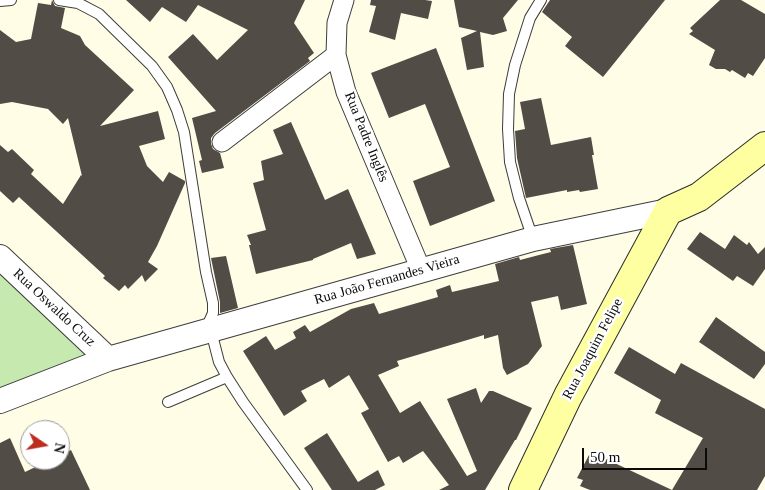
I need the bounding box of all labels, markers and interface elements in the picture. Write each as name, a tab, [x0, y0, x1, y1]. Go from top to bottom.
street label: Rua Padre Inglês	[340, 90, 392, 184]
street label: Rua João Fernandes Vieira	[312, 251, 462, 309]
street label: Rua Oswaldo Cruz	[9, 266, 99, 350]
street label: Rua Joaquim Felipe	[559, 296, 627, 402]
north arrow	[20, 420, 70, 470]
scale bar	[585, 438, 710, 470]
text: N	[51, 442, 68, 455]
text: 50 m	[590, 449, 620, 465]

